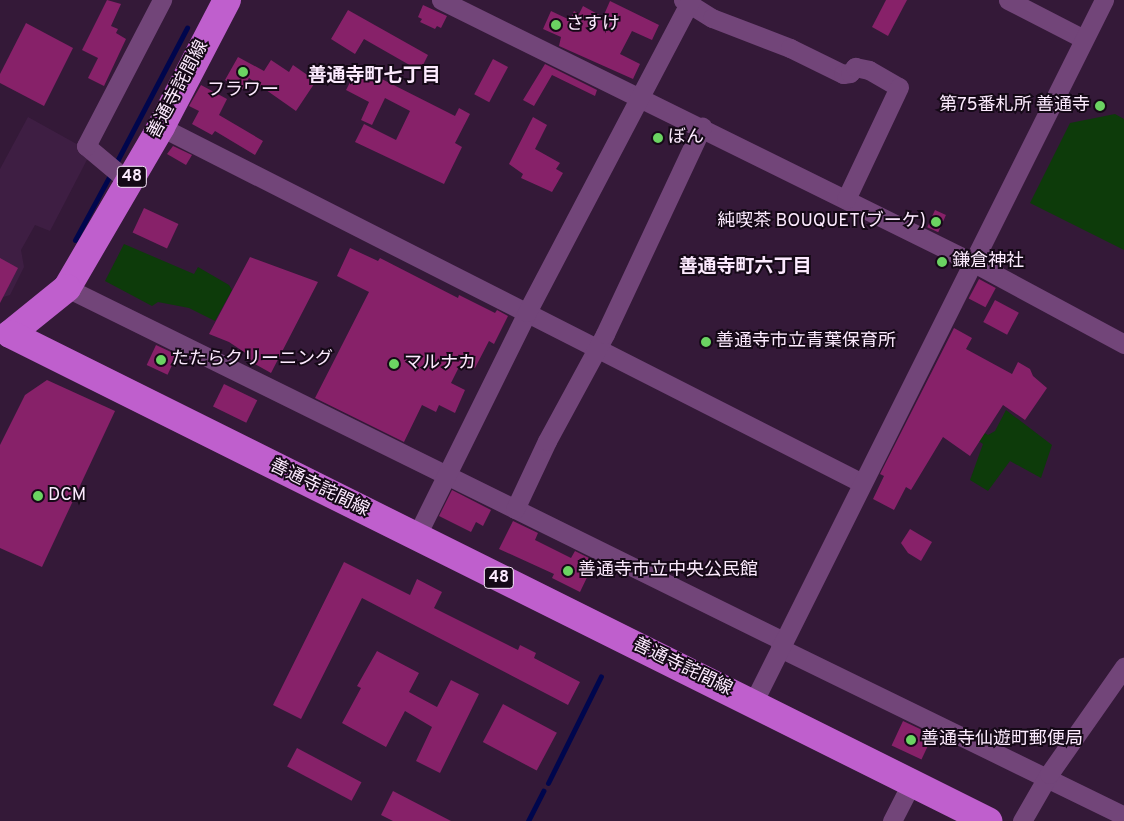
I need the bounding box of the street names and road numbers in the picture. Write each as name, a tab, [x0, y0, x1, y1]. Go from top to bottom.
street label: 善通寺詫間線	[144, 37, 214, 143]
road number: 48	[116, 163, 148, 190]
street label: 善通寺詫間線	[266, 456, 372, 522]
road number: 48	[483, 564, 515, 592]
street label: 善通寺詫間線	[629, 635, 735, 701]

